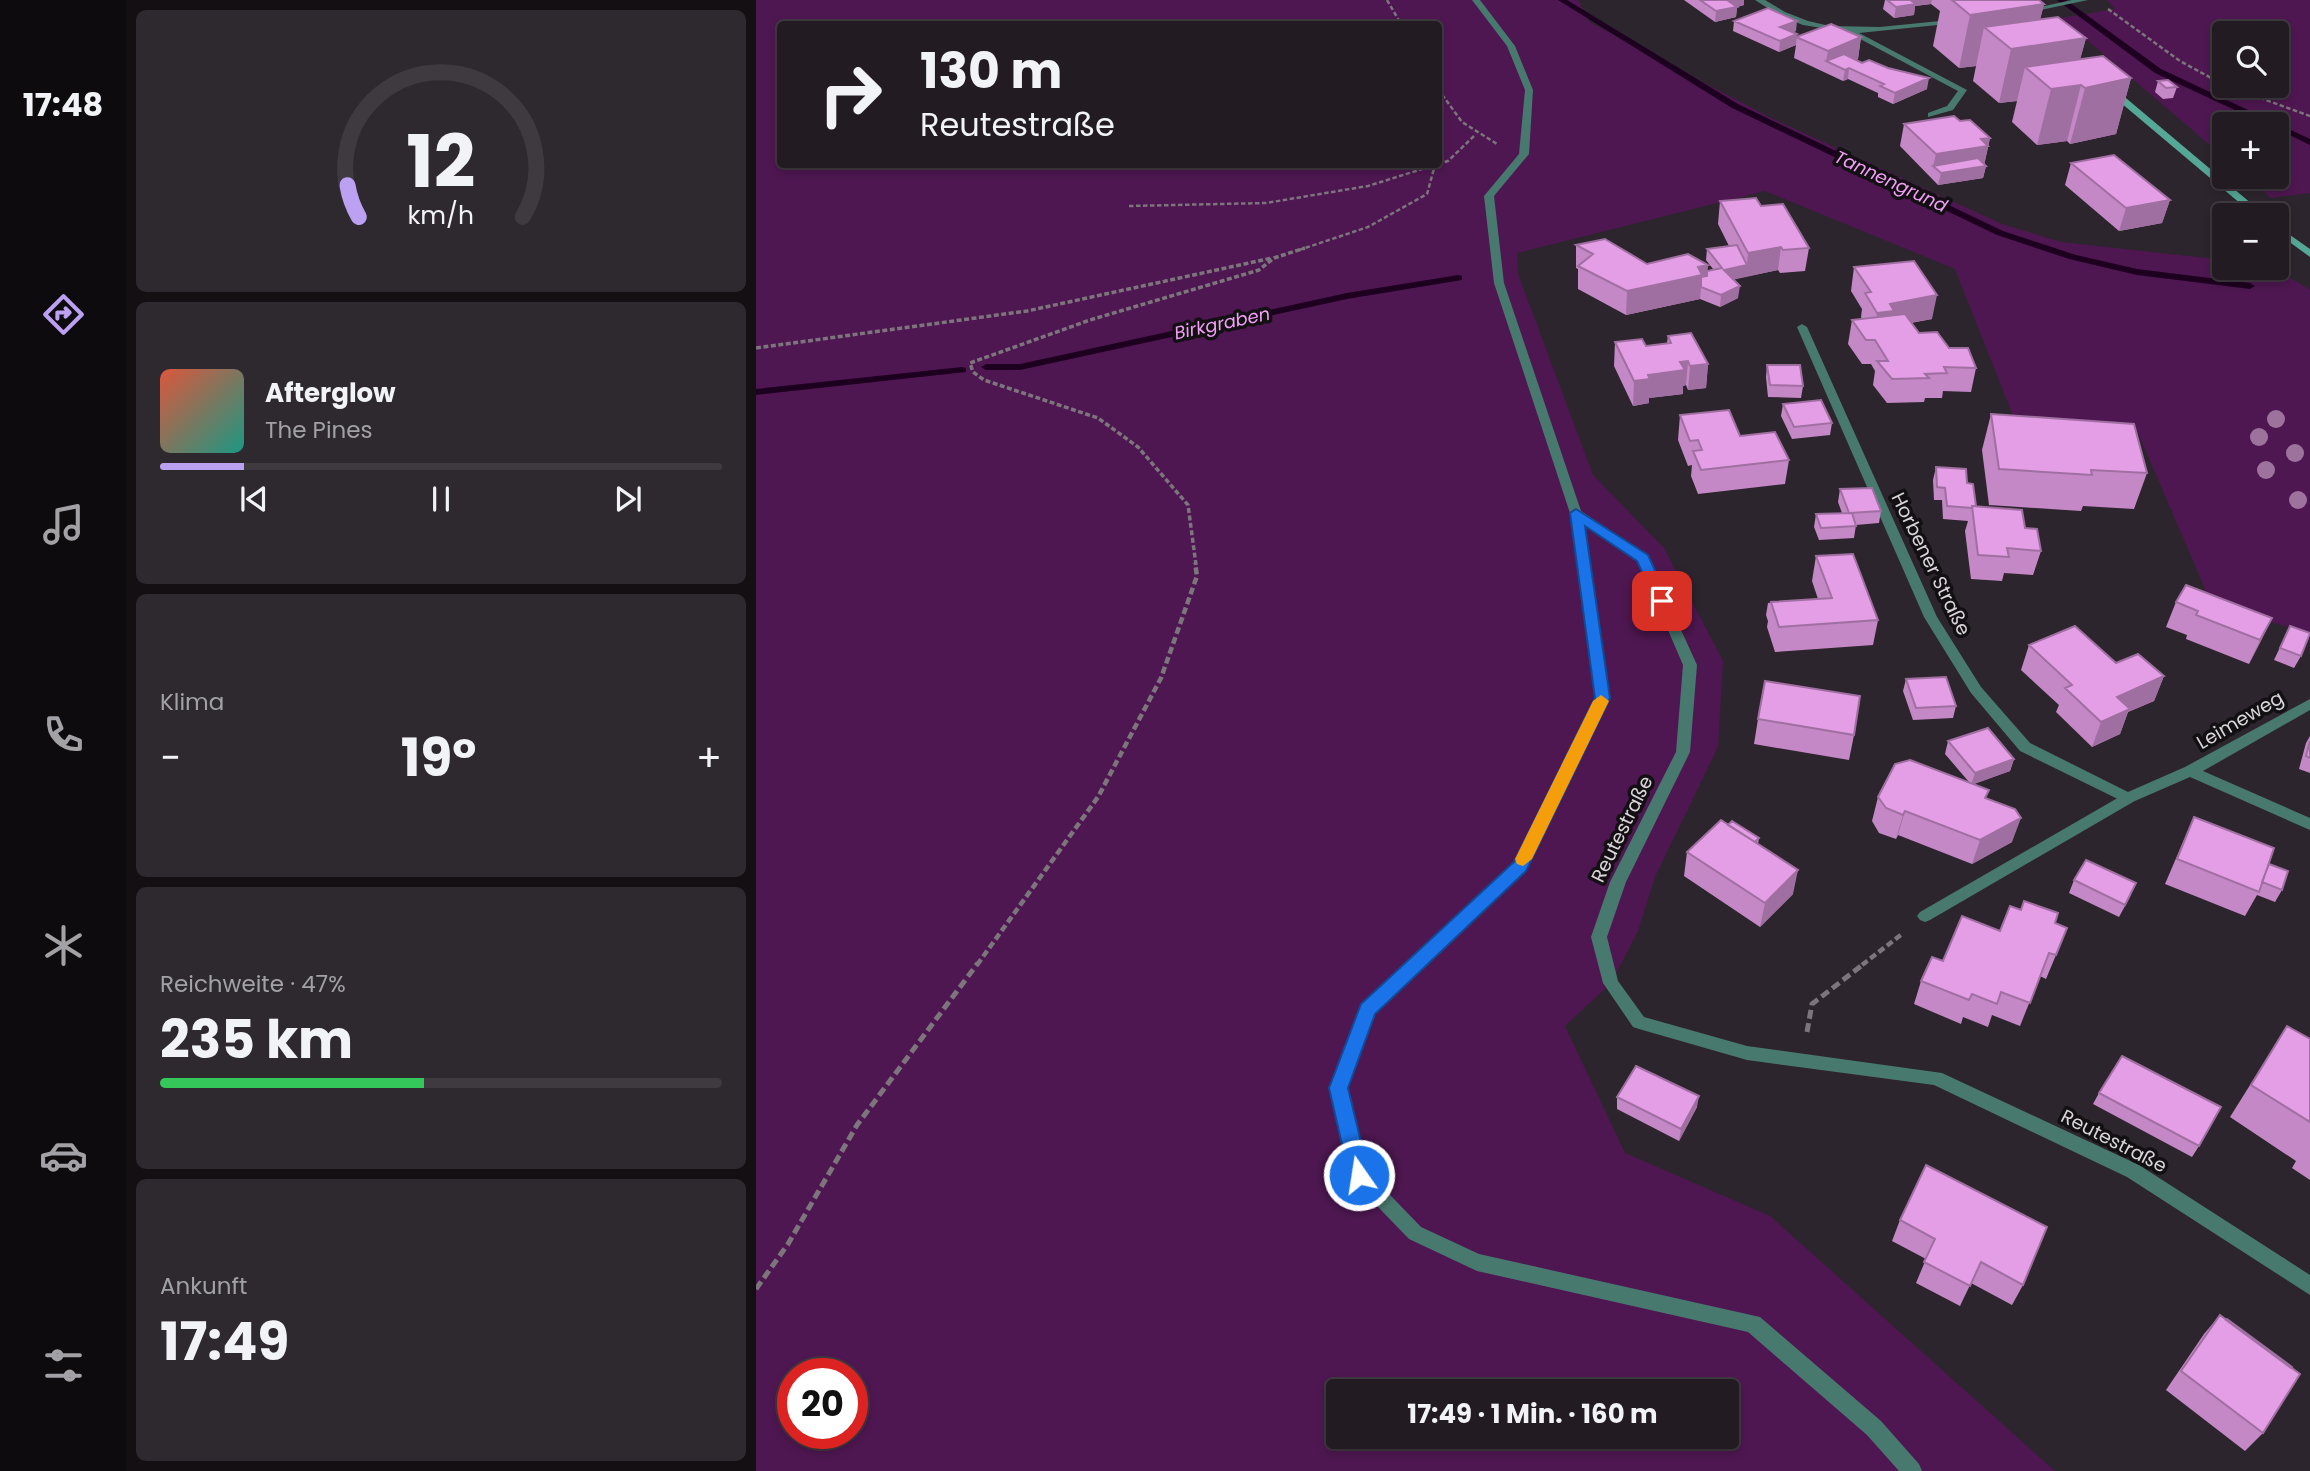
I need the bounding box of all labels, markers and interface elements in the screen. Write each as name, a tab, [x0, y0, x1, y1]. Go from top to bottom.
map controls	[2212, 21, 2289, 280]
button: search	[2212, 21, 2289, 98]
text: 130 m	[920, 37, 1062, 105]
icon: right	[805, 49, 896, 140]
text: 17:48	[23, 82, 103, 127]
text: Reutestraße	[920, 102, 1115, 147]
text: 12	[407, 111, 475, 212]
button: +	[2212, 112, 2289, 189]
water label: Tannengrund	[1831, 144, 1952, 218]
text: km/h	[408, 198, 474, 233]
button: −	[2212, 203, 2289, 280]
icon: directions	[39, 290, 88, 339]
water label: Birkgraben	[1172, 301, 1272, 345]
text: Afterglow	[265, 375, 396, 411]
text: The Pines	[265, 414, 373, 446]
icon: previous	[235, 480, 273, 518]
icon: pause	[422, 480, 460, 518]
icon: next	[609, 480, 647, 518]
street label: Horbener Straße	[1885, 488, 1977, 640]
icon: music	[39, 500, 88, 549]
pin	[1632, 571, 1692, 631]
icon: arrive	[1643, 582, 1681, 620]
street label: Leimeweg	[2192, 684, 2288, 756]
text: Klima	[160, 686, 224, 718]
icon: phone	[39, 710, 88, 759]
text: 19°	[401, 721, 476, 794]
text: −	[160, 731, 181, 784]
text: +	[696, 731, 722, 784]
street label: Reutestraße	[1585, 771, 1659, 887]
icon: climate	[39, 921, 88, 970]
text: Reichweite · 47%	[160, 968, 346, 1000]
text: 235 km	[160, 1003, 353, 1076]
street label: Reutestraße	[2056, 1103, 2172, 1179]
icon: car	[39, 1131, 88, 1180]
position arrow	[1322, 1138, 1396, 1212]
text: Ankunft	[160, 1270, 247, 1302]
text: 17:49	[160, 1305, 289, 1378]
icon: filters	[39, 1341, 88, 1390]
speed limit sign: 20	[777, 1358, 868, 1449]
text: 17:49 · 1 Min. · 160 m	[1407, 1396, 1658, 1432]

